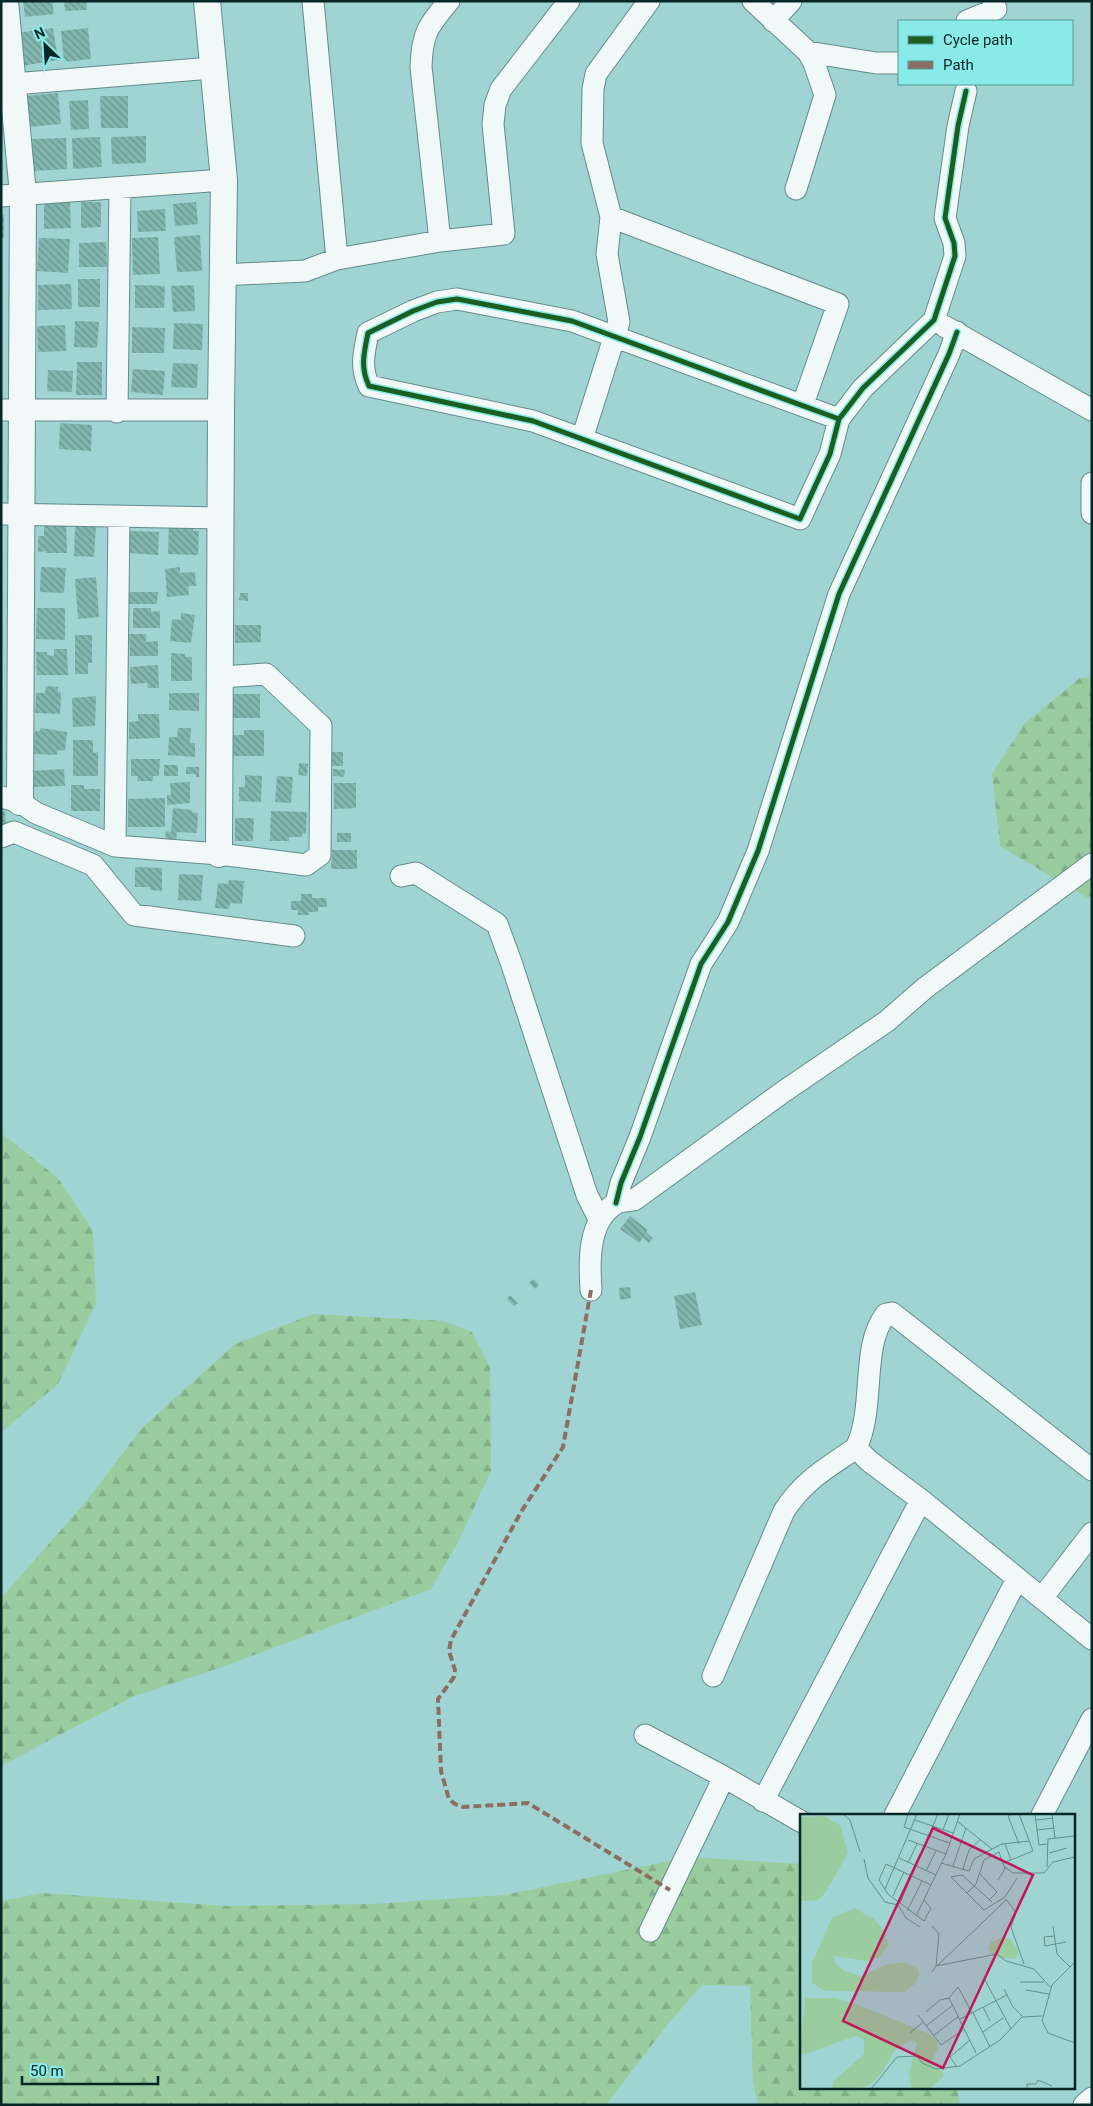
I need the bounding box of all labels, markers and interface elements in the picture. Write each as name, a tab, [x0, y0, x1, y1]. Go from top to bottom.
north arrow	[20, 20, 70, 70]
legend	[898, 20, 1073, 85]
text: N	[32, 24, 47, 43]
text: Cycle path	[943, 31, 1013, 49]
text: Path	[943, 56, 974, 74]
inset map	[800, 1814, 1076, 2088]
scale bar	[22, 2054, 159, 2086]
text: 50 m	[30, 2062, 64, 2080]

